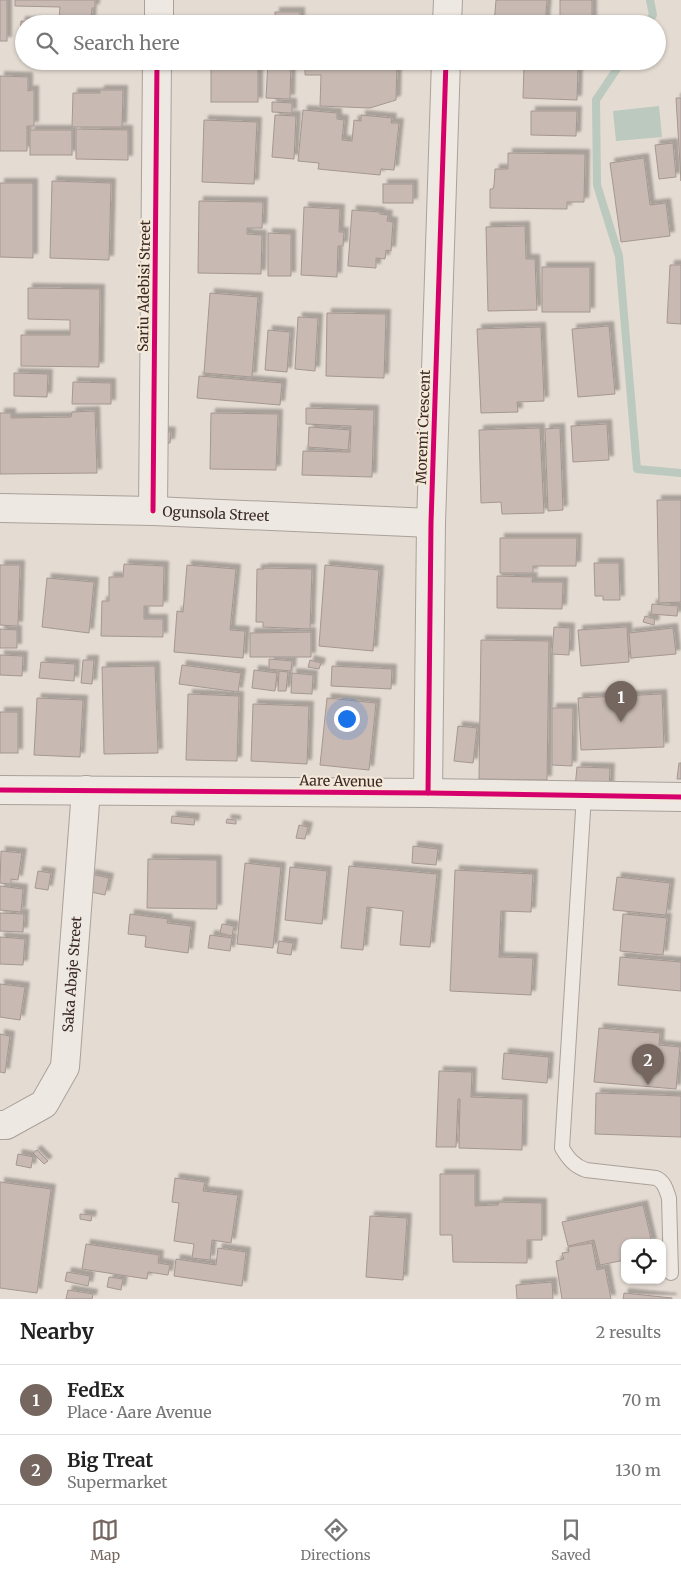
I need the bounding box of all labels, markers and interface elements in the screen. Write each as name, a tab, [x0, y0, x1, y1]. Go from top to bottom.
search box	[15, 15, 666, 70]
icon: search	[33, 29, 61, 57]
text: Search here	[73, 31, 180, 55]
street label: Sariu Adebisi Street	[134, 219, 154, 352]
street label: Moremi Crescent	[412, 369, 434, 485]
street label: Ogunsola Street	[162, 502, 270, 525]
pin: 1	[605, 681, 637, 722]
your location	[334, 706, 360, 732]
street label: Aare Avenue	[298, 771, 383, 791]
street label: Saka Abaje Street	[59, 915, 85, 1033]
pin: 2	[632, 1044, 664, 1085]
map controls	[621, 1239, 666, 1284]
button: locate	[621, 1239, 666, 1284]
text: Nearby	[20, 1318, 94, 1345]
text: 2 results	[596, 1322, 661, 1342]
text: FedEx	[67, 1378, 124, 1402]
text: 1	[32, 1390, 40, 1410]
text: 70 m	[622, 1390, 661, 1410]
text: Place · Aare Avenue	[67, 1402, 212, 1422]
text: Big Treat	[67, 1448, 153, 1472]
text: 2	[31, 1460, 41, 1480]
text: 130 m	[615, 1460, 661, 1480]
text: Supermarket	[67, 1472, 168, 1492]
tab: Map	[90, 1516, 120, 1564]
tab: Directions	[301, 1516, 371, 1564]
tab: Saved	[551, 1516, 591, 1564]

